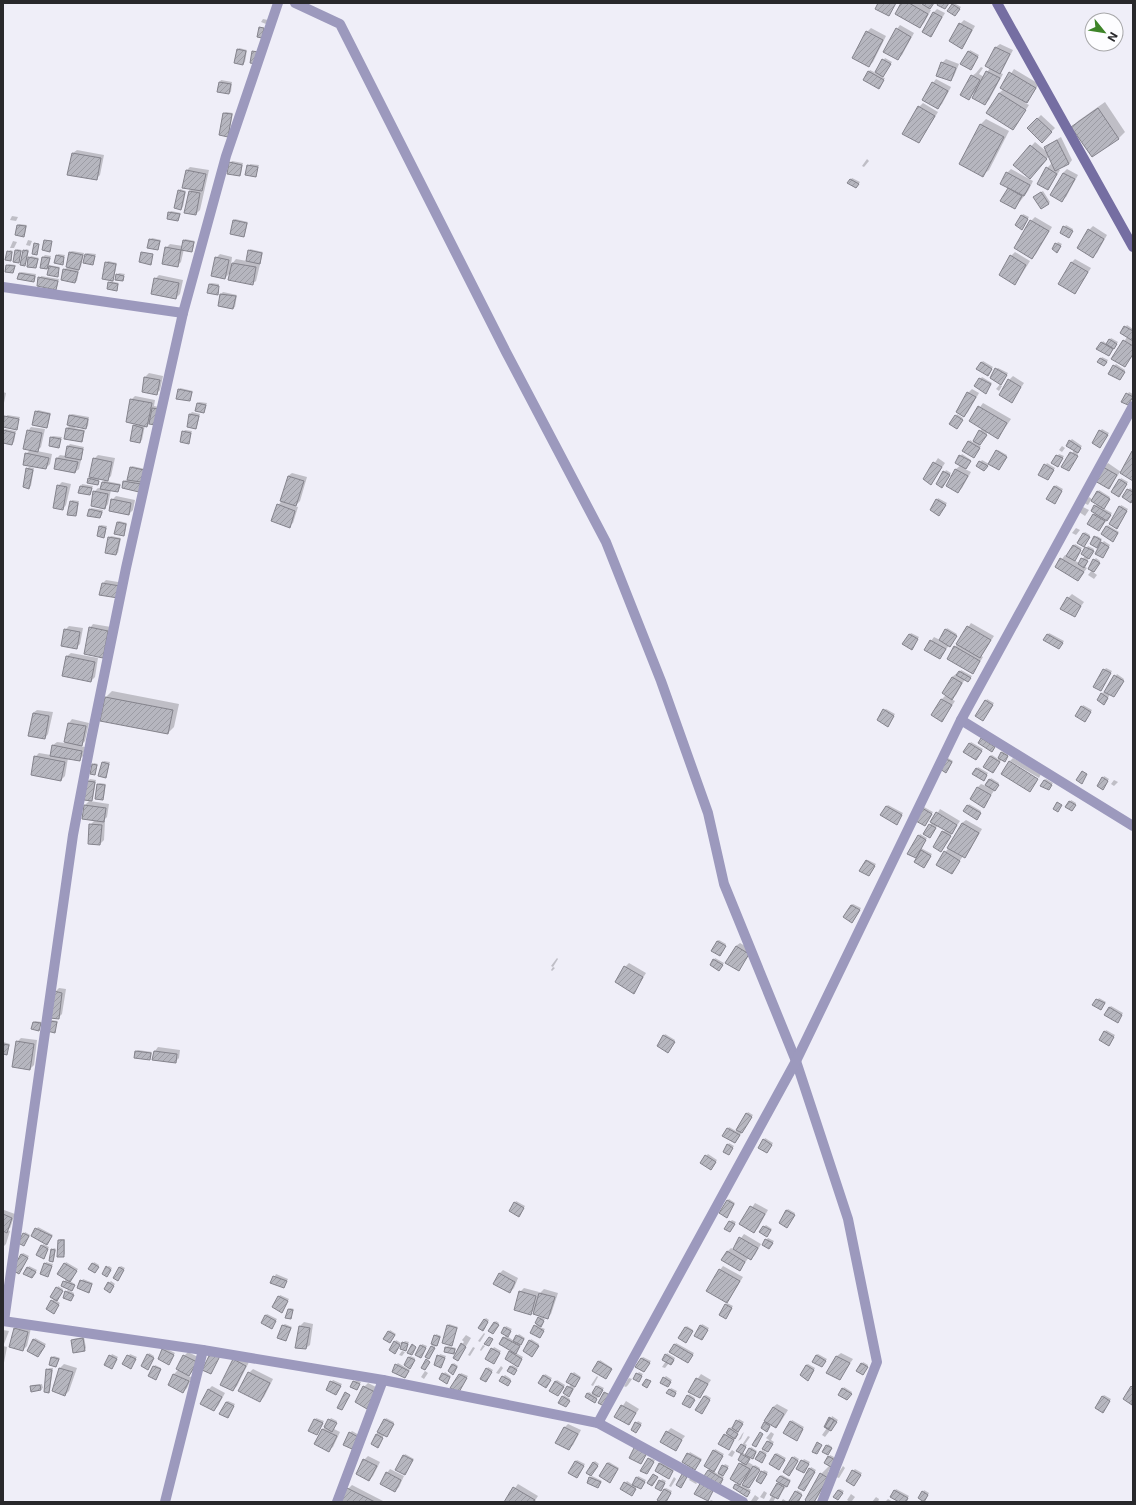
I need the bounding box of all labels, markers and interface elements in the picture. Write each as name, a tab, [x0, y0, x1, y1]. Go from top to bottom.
north arrow	[1084, 12, 1124, 52]
text: N	[1105, 30, 1121, 44]

